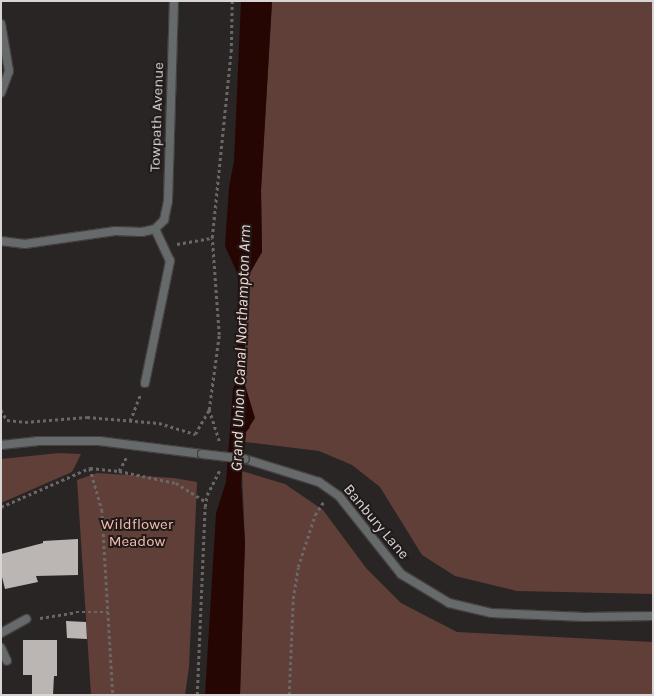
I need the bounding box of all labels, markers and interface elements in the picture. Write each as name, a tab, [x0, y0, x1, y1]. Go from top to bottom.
street label: Towpath Avenue	[146, 62, 168, 172]
water label: Grand Union Canal Northampton Arm	[227, 224, 255, 472]
street label: Banbury Lane	[339, 481, 413, 563]
park label: Wildflower Meadow	[101, 515, 173, 550]

